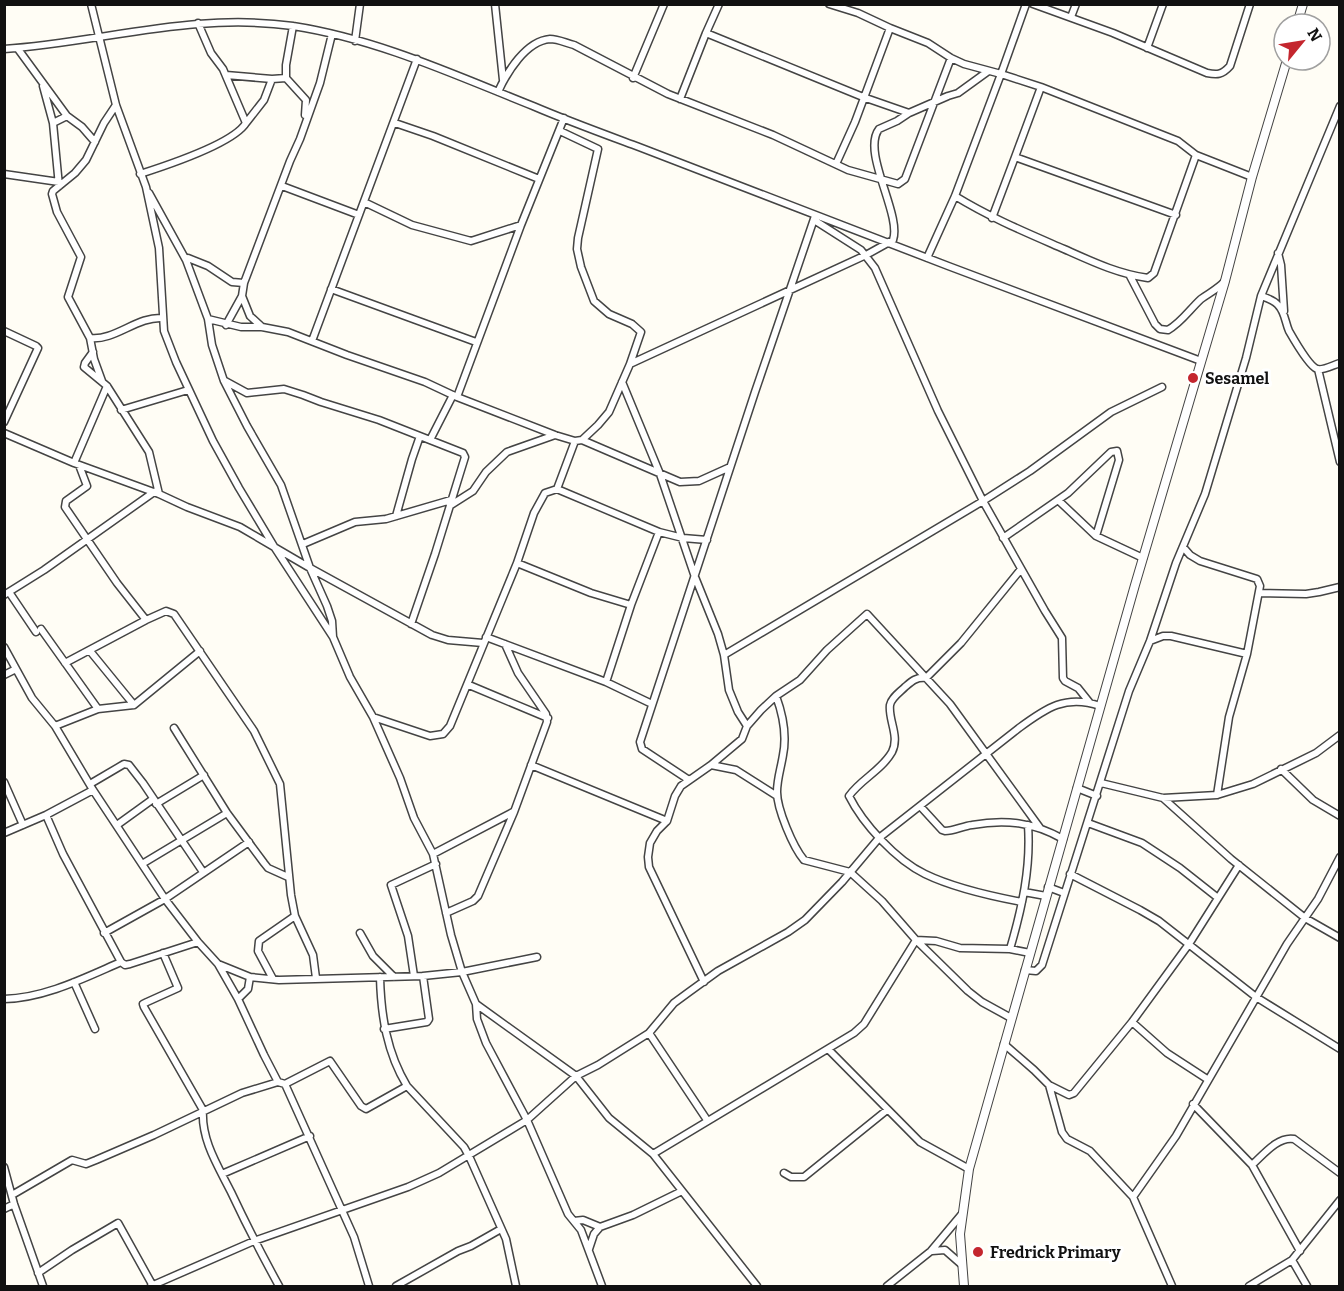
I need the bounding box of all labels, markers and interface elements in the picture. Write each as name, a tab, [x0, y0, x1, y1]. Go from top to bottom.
north arrow	[1272, 12, 1332, 72]
text: N	[1303, 25, 1326, 45]
place label: Sesamel	[1205, 369, 1269, 388]
marker: Sesamel	[1186, 371, 1200, 385]
place label: Fredrick Primary	[990, 1243, 1121, 1262]
marker: Fredrick Primary	[971, 1245, 985, 1259]

